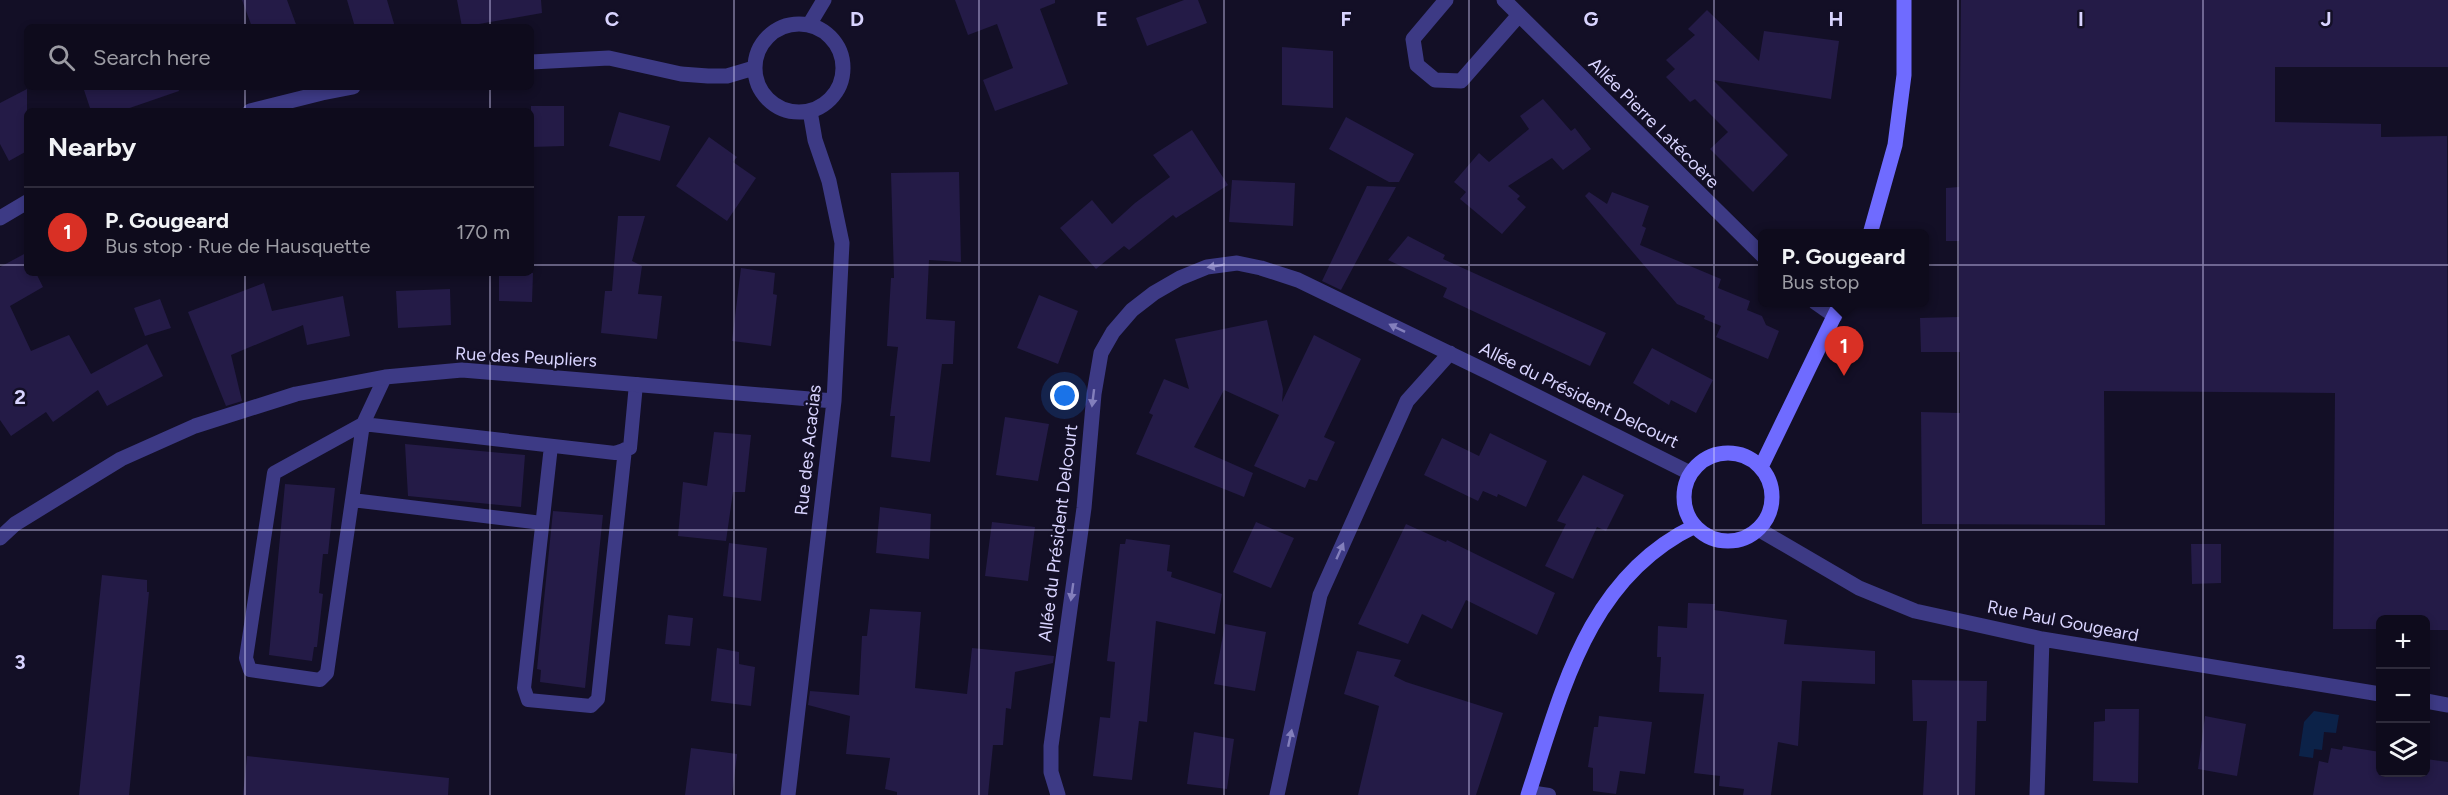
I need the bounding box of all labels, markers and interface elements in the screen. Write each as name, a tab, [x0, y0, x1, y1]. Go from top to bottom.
text: C	[605, 7, 619, 31]
text: D	[850, 7, 864, 31]
text: E	[1096, 7, 1108, 31]
text: F	[1340, 7, 1352, 31]
text: G	[1584, 7, 1599, 31]
text: H	[1829, 7, 1844, 31]
text: I	[2078, 7, 2084, 31]
text: J	[2320, 7, 2332, 31]
search box	[24, 24, 534, 90]
icon: search	[45, 41, 78, 74]
text: Search here	[93, 44, 211, 71]
street label: Allée Pierre Latécoère	[1584, 53, 1724, 193]
text: Nearby	[48, 131, 136, 163]
text: P. Gougeard	[105, 207, 229, 234]
text: 1	[63, 220, 72, 244]
text: 170 m	[456, 220, 510, 244]
popup	[1758, 229, 1929, 307]
text: Bus stop · Rue de Hausquette	[105, 234, 370, 258]
text: P. Gougeard	[1781, 243, 1906, 270]
one-way arrow	[1206, 262, 1225, 271]
text: Bus stop	[1781, 270, 1859, 294]
one-way arrow	[1389, 323, 1406, 332]
pin: 1	[1824, 326, 1864, 376]
street label: Allée du Président Delcourt	[1476, 337, 1682, 453]
street label: Rue des Peupliers	[455, 342, 597, 372]
your location	[1050, 381, 1079, 410]
street label: Rue des Acacias	[790, 384, 826, 516]
text: 2	[14, 385, 26, 409]
one-way arrow	[1089, 389, 1098, 408]
street label: Allée du Président Delcourt	[1034, 423, 1082, 643]
one-way arrow	[1335, 542, 1344, 559]
one-way arrow	[1068, 583, 1077, 602]
street label: Rue Paul Gougeard	[1985, 596, 2141, 646]
map controls	[2376, 615, 2430, 777]
button: +	[2376, 615, 2430, 669]
text: 3	[14, 650, 26, 674]
button: −	[2376, 669, 2430, 723]
button: layers	[2376, 723, 2430, 777]
one-way arrow	[1286, 728, 1295, 747]

